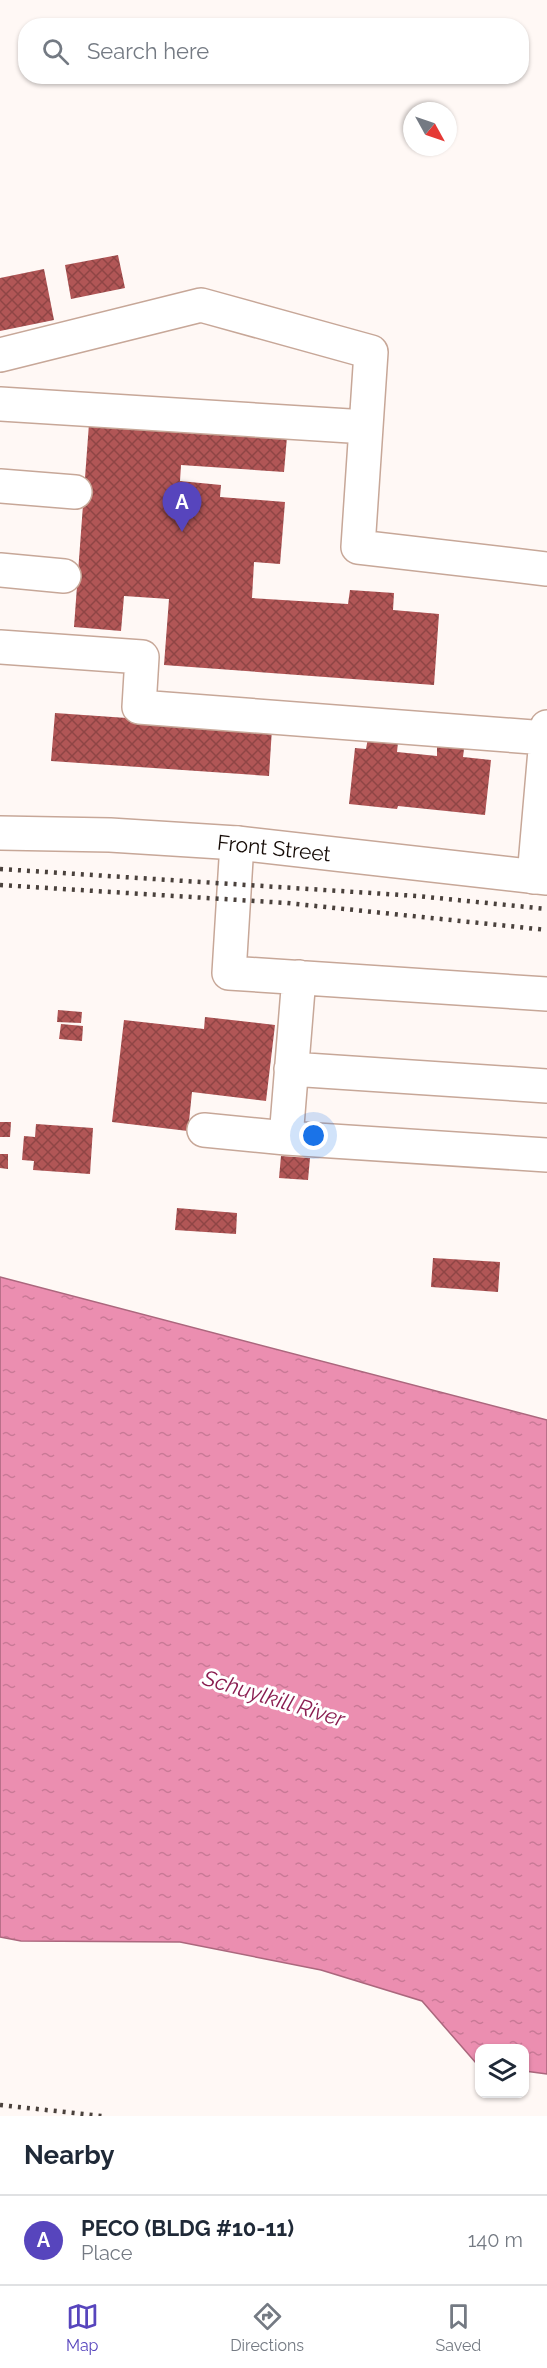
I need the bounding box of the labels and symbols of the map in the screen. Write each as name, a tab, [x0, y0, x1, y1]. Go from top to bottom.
north arrow	[403, 102, 457, 156]
pin: A	[162, 482, 201, 532]
street label: Front Street	[216, 830, 332, 866]
your location	[299, 1121, 328, 1150]
water label: Schuylkill River	[199, 1664, 349, 1732]

